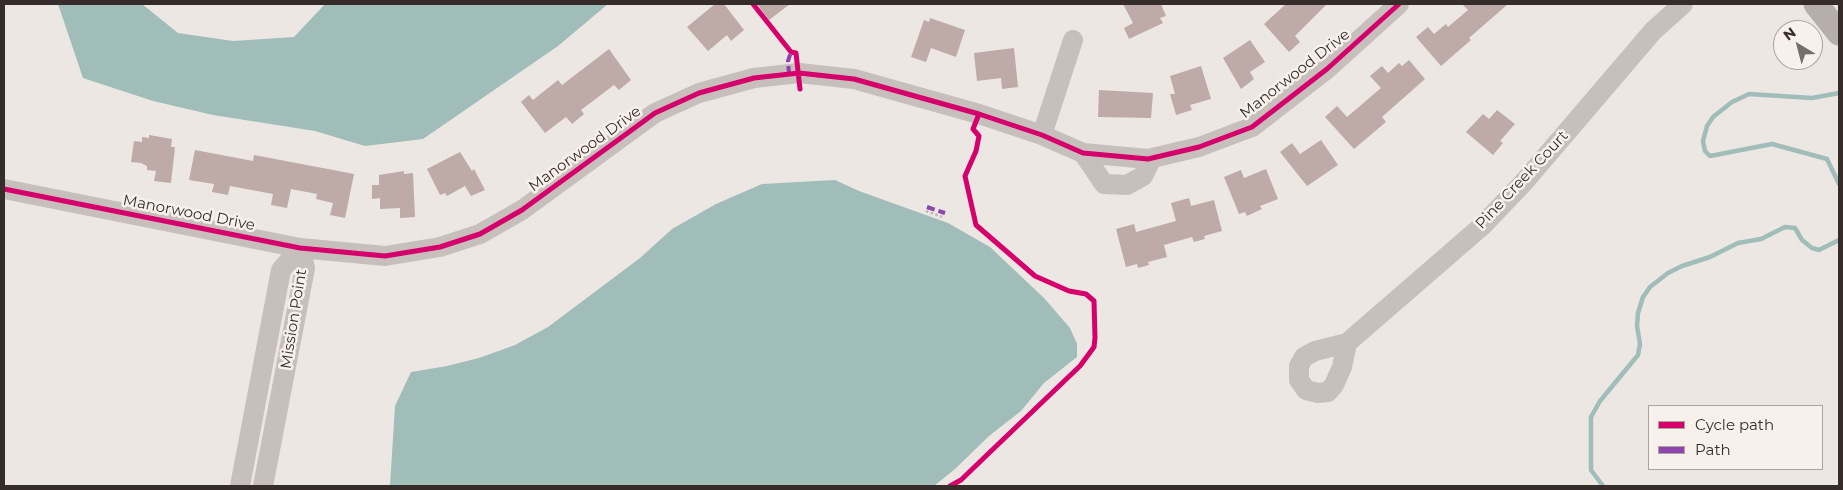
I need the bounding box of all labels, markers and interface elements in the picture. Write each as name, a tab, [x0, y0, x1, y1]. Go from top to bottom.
north arrow	[1773, 20, 1823, 70]
text: N	[1780, 23, 1800, 44]
street label: Manorwood Drive	[1237, 26, 1353, 122]
street label: Manorwood Drive	[525, 102, 645, 196]
street label: Pine Creek Court	[1472, 127, 1572, 233]
street label: Manorwood Drive	[121, 191, 257, 235]
street label: Mission Point	[277, 268, 311, 370]
legend	[1648, 405, 1823, 470]
text: Cycle path	[1695, 415, 1774, 434]
text: Path	[1695, 440, 1731, 459]

